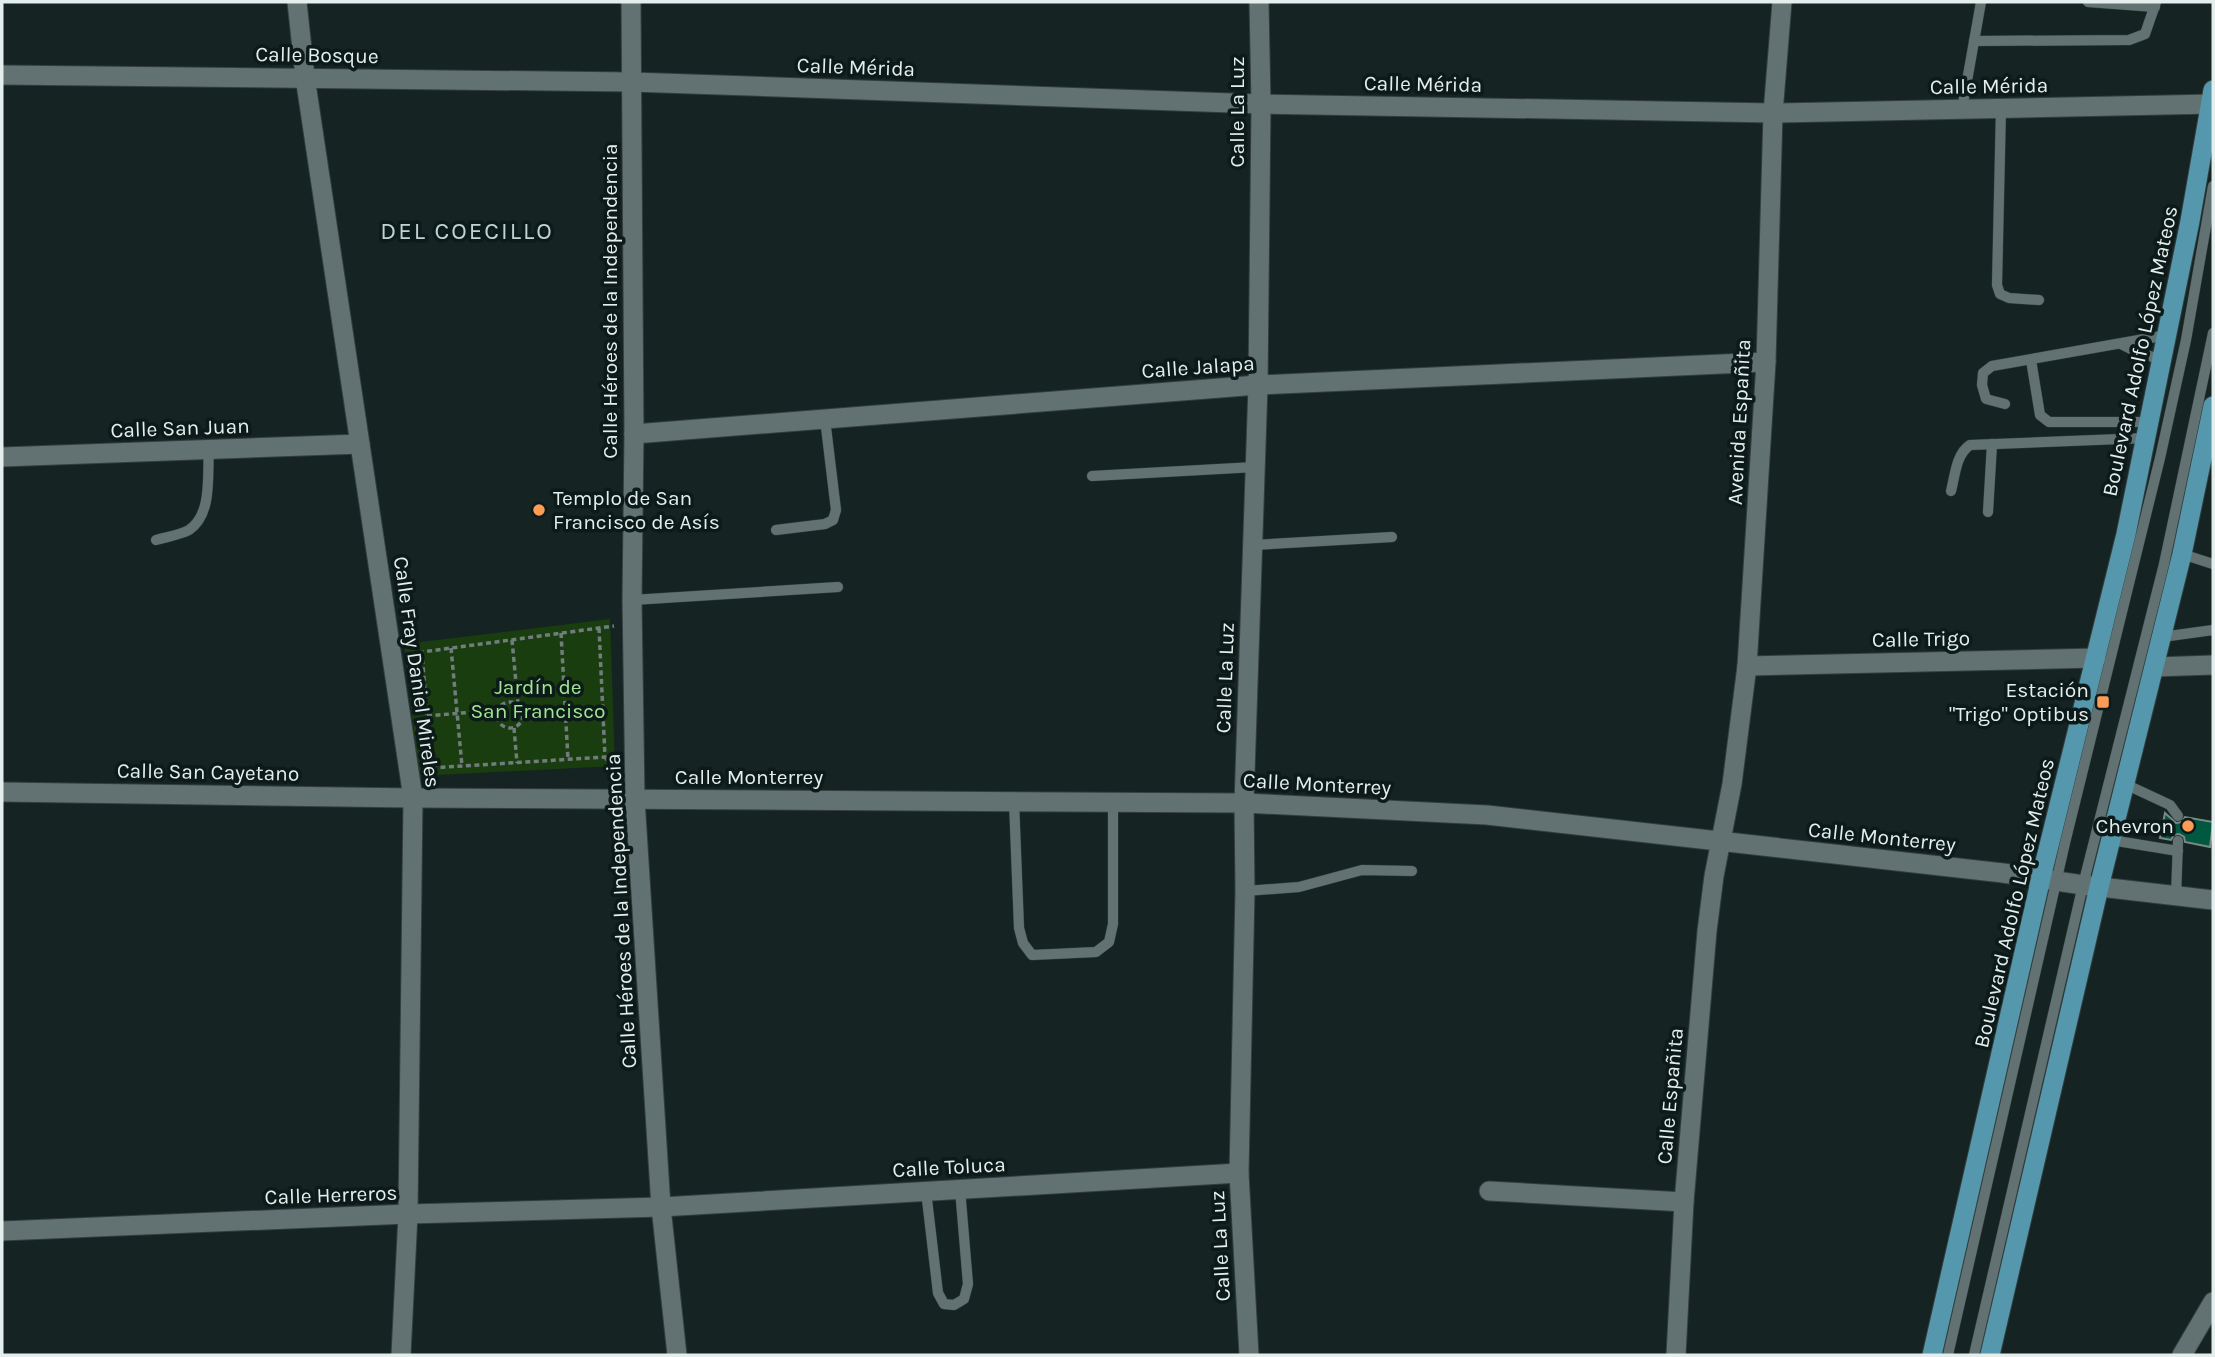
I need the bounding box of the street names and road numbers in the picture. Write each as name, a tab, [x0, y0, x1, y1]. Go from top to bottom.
street label: Calle Bosque	[255, 42, 379, 68]
street label: Calle Mérida	[796, 53, 916, 81]
street label: Calle La Luz	[1225, 57, 1249, 167]
street label: Calle Mérida	[1364, 71, 1482, 97]
street label: Calle Mérida	[1930, 73, 2048, 99]
street label: Calle Héroes de la Independencia	[598, 143, 622, 459]
street label: Boulevard Adolfo López Mateos	[2097, 204, 2183, 498]
street label: Avenida Españita	[1723, 339, 1755, 505]
street label: Calle Jalapa	[1141, 351, 1255, 383]
street label: Calle San Juan	[110, 414, 250, 442]
street label: Calle Fray Daniel Mireles	[389, 555, 445, 789]
street label: Calle La Luz	[1211, 622, 1239, 734]
street label: Calle Trigo	[1872, 626, 1970, 652]
street label: Calle Héroes de la Independencia	[601, 753, 641, 1069]
street label: Boulevard Adolfo López Mateos	[1969, 756, 2059, 1050]
street label: Calle San Cayetano	[117, 758, 299, 786]
street label: Calle Monterrey	[675, 765, 823, 789]
street label: Calle Monterrey	[1242, 768, 1392, 800]
street label: Calle Monterrey	[1807, 817, 1957, 857]
street label: Calle Españita	[1652, 1027, 1688, 1165]
street label: Calle Toluca	[892, 1152, 1006, 1182]
street label: Calle Herreros	[264, 1181, 398, 1209]
street label: Calle La Luz	[1205, 1190, 1235, 1302]

